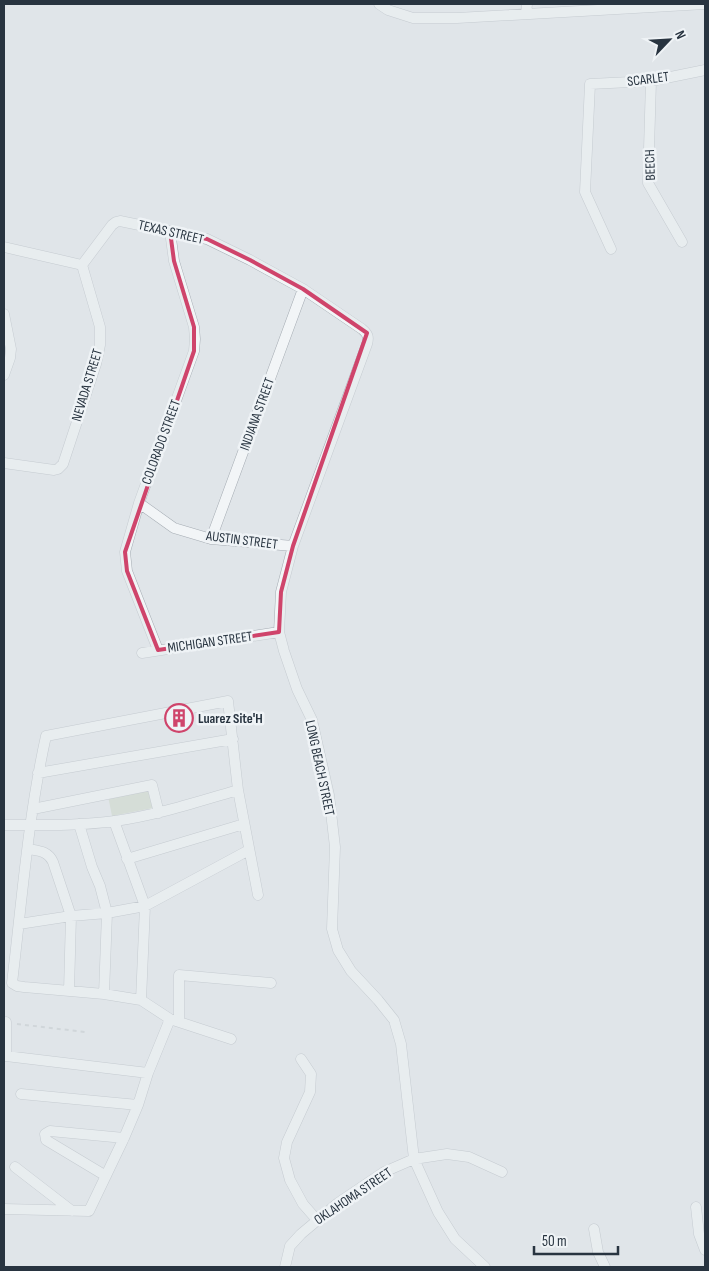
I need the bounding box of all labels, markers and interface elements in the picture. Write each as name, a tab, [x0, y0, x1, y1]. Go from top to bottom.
north arrow	[644, 15, 694, 65]
text: N	[671, 28, 690, 42]
street label: SCARLET	[626, 68, 670, 90]
street label: BEECH	[641, 149, 659, 181]
street label: TEXAS STREET	[136, 216, 206, 248]
street label: NEVADA STREET	[68, 346, 106, 423]
street label: INDIANA STREET	[236, 375, 278, 453]
street label: COLORADO STREET	[138, 397, 184, 487]
street label: AUSTIN STREET	[204, 527, 279, 553]
street label: MICHIGAN STREET	[166, 628, 254, 656]
building icon: Luarez Site'H	[164, 703, 194, 733]
place label: Luarez Site'H	[198, 710, 263, 727]
street label: LONG BEACH STREET	[302, 719, 339, 818]
street label: OKLAHOMA STREET	[311, 1164, 395, 1228]
scale bar	[534, 1224, 618, 1256]
text: 50 m	[542, 1232, 567, 1251]

